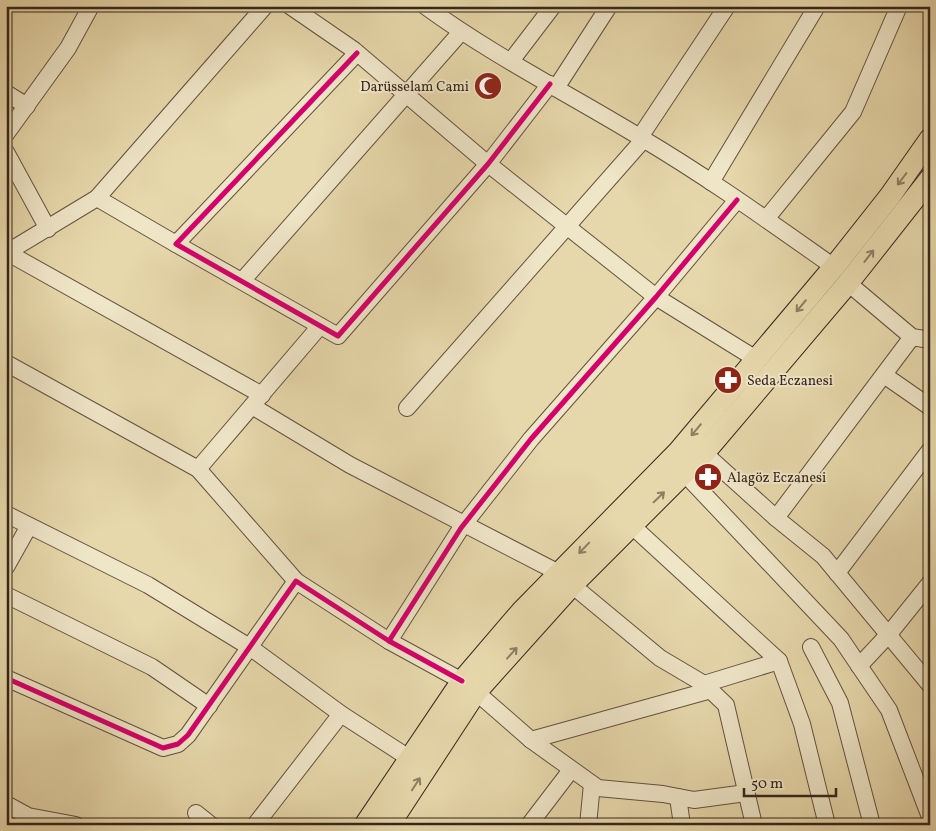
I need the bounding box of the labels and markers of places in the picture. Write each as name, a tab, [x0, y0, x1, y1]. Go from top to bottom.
mosque icon: Darüsselam Cami	[473, 71, 503, 101]
place label: Darüsselam Cami	[360, 78, 469, 97]
pharmacy icon: Seda Eczanesi	[713, 365, 743, 395]
place label: Seda Eczanesi	[747, 372, 833, 391]
pharmacy icon: Alagöz Eczanesi	[693, 462, 723, 492]
place label: Alagöz Eczanesi	[727, 469, 826, 488]

